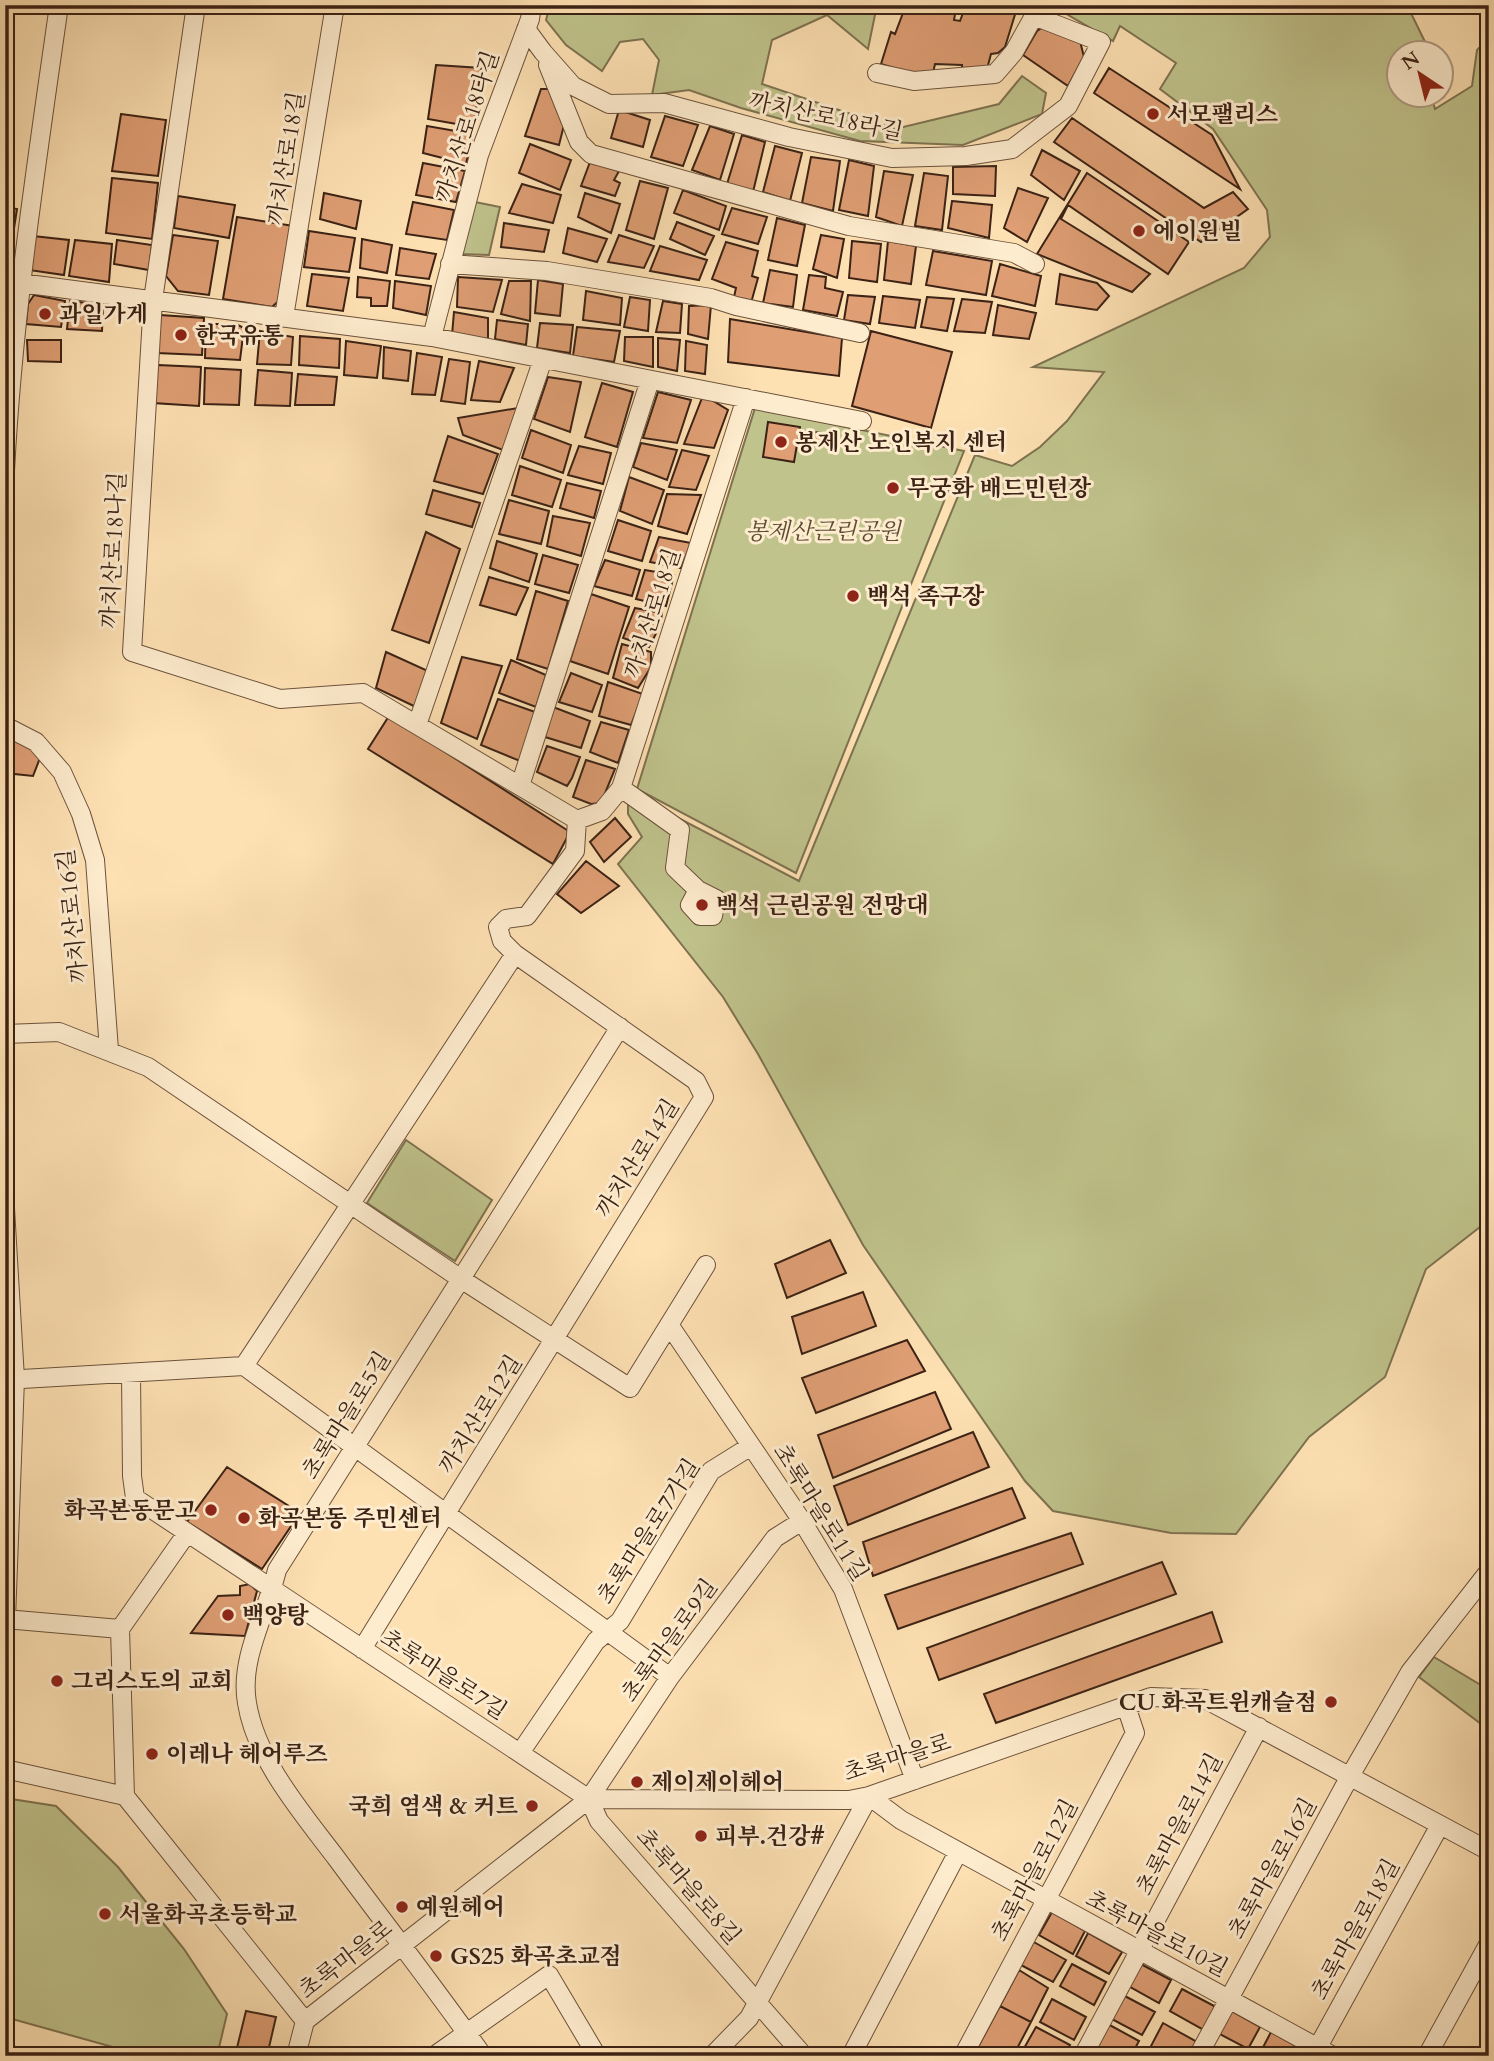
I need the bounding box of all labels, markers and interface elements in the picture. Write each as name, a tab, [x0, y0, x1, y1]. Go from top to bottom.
north arrow	[1386, 38, 1456, 108]
text: N	[1397, 45, 1425, 76]
street label: 까치산로18다길	[428, 47, 506, 206]
street label: 까치산로18라길	[746, 85, 906, 148]
street label: 까치산로18길	[261, 89, 312, 227]
place label: 서모팰리스	[1167, 99, 1278, 130]
marker: 서모팰리스	[1145, 106, 1161, 122]
place label: 에이원빌	[1153, 216, 1242, 247]
marker: 에이원빌	[1131, 223, 1147, 239]
place label: 과일가게	[59, 299, 148, 330]
marker: 과일가게	[37, 306, 53, 322]
place label: 한국유통	[195, 320, 284, 351]
marker: 한국유통	[173, 327, 189, 343]
place label: 봉제산 노인복지 센터	[795, 427, 1007, 458]
marker: 봉제산 노인복지 센터	[773, 434, 789, 450]
street label: 까치산로18나길	[94, 471, 133, 629]
place label: 무궁화 배드민턴장	[907, 473, 1092, 504]
marker: 무궁화 배드민턴장	[885, 480, 901, 496]
park label: 봉제산근린공원	[745, 516, 903, 547]
street label: 까치산로18길	[617, 544, 688, 682]
place label: 백석 족구장	[867, 581, 985, 612]
marker: 백석 족구장	[845, 588, 861, 604]
street label: 까치산로16길	[50, 847, 95, 985]
place label: 백석 근린공원 전망대	[716, 890, 928, 921]
marker: 백석 근린공원 전망대	[694, 897, 710, 913]
street label: 까치산로14길	[589, 1093, 686, 1224]
street label: 초록마을로5길	[295, 1346, 398, 1485]
street label: 까치산로12길	[432, 1349, 529, 1480]
street label: 초록마을로11길	[766, 1438, 875, 1587]
street label: 초록마을로7가길	[590, 1453, 707, 1610]
place label: 화곡본동문고	[64, 1495, 197, 1526]
marker: 화곡본동문고	[203, 1502, 219, 1518]
place label: 화곡본동 주민센터	[258, 1503, 442, 1534]
marker: 화곡본동 주민센터	[236, 1510, 252, 1526]
street label: 초록마을로9길	[614, 1572, 725, 1708]
place label: 백양탕	[242, 1600, 309, 1631]
marker: 백양탕	[220, 1607, 236, 1623]
street label: 초록마을로7길	[374, 1622, 513, 1727]
place label: 그리스도의 교회	[71, 1666, 233, 1697]
marker: 그리스도의 교회	[49, 1673, 65, 1689]
place label: CU 화곡트윈캐슬점	[1119, 1687, 1317, 1718]
marker: CU 화곡트윈캐슬점	[1323, 1694, 1339, 1710]
street label: 초록마을로	[839, 1726, 955, 1789]
place label: 이레나 헤어루즈	[166, 1739, 328, 1770]
marker: 이레나 헤어루즈	[144, 1746, 160, 1762]
street label: 초록마을로14길	[1129, 1748, 1230, 1901]
place label: 제이제이헤어	[651, 1767, 784, 1798]
marker: 제이제이헤어	[629, 1774, 645, 1790]
place label: 국희 염색 & 커트	[348, 1791, 518, 1822]
street label: 초록마을로16길	[1221, 1792, 1324, 1944]
street label: 초록마을로12길	[984, 1794, 1085, 1947]
marker: 국희 염색 & 커트	[524, 1798, 540, 1814]
street label: 초록마을로8길	[629, 1821, 748, 1951]
place label: 피부.건강#	[715, 1821, 825, 1852]
marker: 피부.건강#	[693, 1828, 709, 1844]
street label: 초록마을로18길	[1304, 1853, 1407, 2005]
street label: 초록마을로10길	[1080, 1883, 1233, 1984]
place label: 예원헤어	[416, 1892, 505, 1923]
place label: 서울화곡초등학교	[119, 1899, 298, 1930]
marker: 예원헤어	[394, 1899, 410, 1915]
marker: 서울화곡초등학교	[97, 1906, 113, 1922]
street label: 초록마을로	[292, 1913, 399, 2006]
place label: GS25 화곡초교점	[450, 1941, 622, 1972]
marker: GS25 화곡초교점	[428, 1948, 444, 1964]

